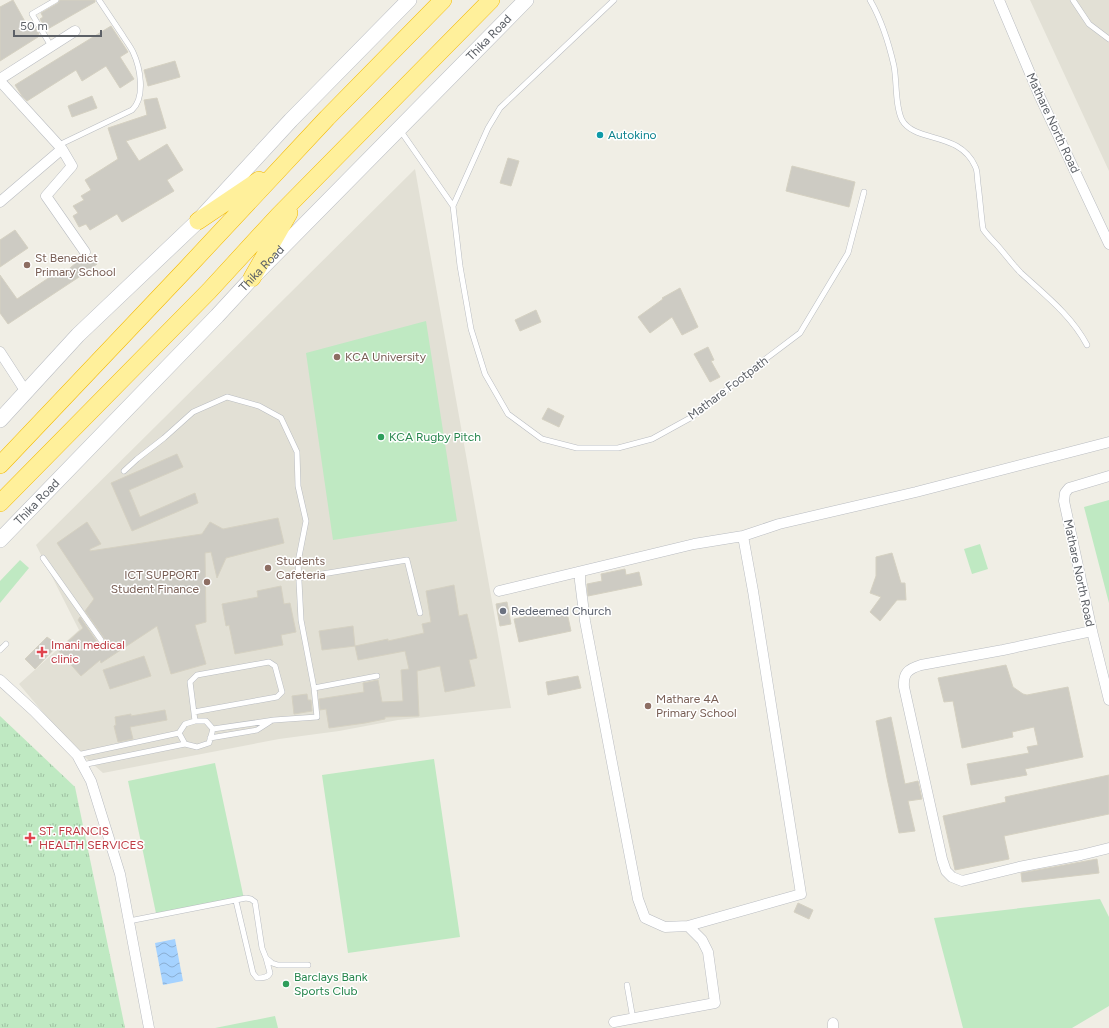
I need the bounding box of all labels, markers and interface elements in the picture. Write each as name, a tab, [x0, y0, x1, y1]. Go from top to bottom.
scale bar	[14, 12, 101, 38]
street label: Thika Road	[463, 12, 514, 63]
text: 50 m	[20, 19, 48, 33]
street label: Mathare North Road	[1024, 70, 1082, 176]
place label: Autokino	[608, 128, 657, 142]
marker: Autokino	[595, 130, 605, 140]
street label: Thika Road	[236, 243, 287, 294]
place label: St Benedict Primary School	[35, 251, 116, 279]
marker: St Benedict Primary School	[22, 260, 32, 270]
place label: KCA University	[345, 350, 427, 364]
marker: KCA University	[332, 352, 342, 362]
street label: Mathare Footpath	[685, 353, 771, 423]
place label: KCA Rugby Pitch	[389, 430, 481, 444]
marker: KCA Rugby Pitch	[376, 432, 386, 442]
street label: Thika Road	[11, 476, 62, 528]
street label: Mathare North Road	[1061, 518, 1097, 628]
place label: Students Cafeteria	[276, 554, 326, 582]
marker: Students Cafeteria	[263, 563, 273, 573]
place label: ICT SUPPORT Student Finance	[111, 568, 199, 596]
marker: ICT SUPPORT Student Finance	[202, 577, 212, 587]
place label: Redeemed Church	[511, 604, 612, 618]
marker: Redeemed Church	[498, 606, 508, 616]
place label: Imani medical clinic	[51, 638, 125, 666]
marker: Imani medical clinic	[36, 646, 48, 658]
place label: Mathare 4A Primary School	[656, 692, 737, 720]
marker: Mathare 4A Primary School	[643, 701, 653, 711]
place label: ST. FRANCIS HEALTH SERVICES	[39, 824, 144, 852]
marker: ST. FRANCIS HEALTH SERVICES	[24, 832, 36, 844]
place label: Barclays Bank Sports Club	[294, 970, 368, 998]
marker: Barclays Bank Sports Club	[281, 979, 291, 989]

